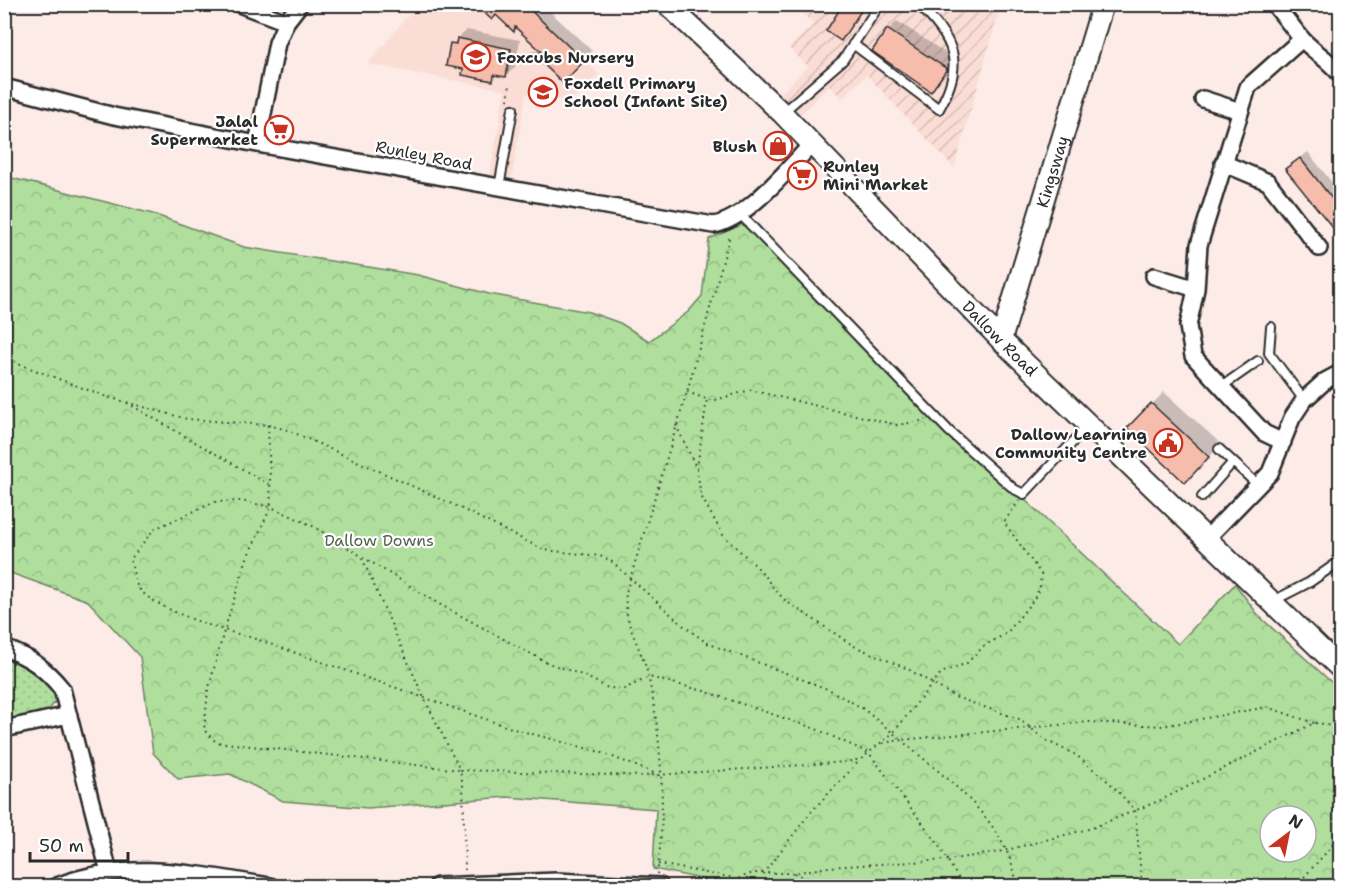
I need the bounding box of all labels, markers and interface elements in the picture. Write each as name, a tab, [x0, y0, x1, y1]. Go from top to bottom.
school or university icon: Foxcubs Nursery	[460, 41, 492, 73]
place label: Foxcubs Nursery	[497, 47, 634, 68]
place label: Foxdell Primary School (Infant Site)	[564, 73, 727, 112]
school or university icon: Foxdell Primary School (Infant Site)	[527, 76, 559, 108]
place label: Jalal Supermarket	[150, 111, 258, 150]
supermarket icon: Jalal Supermarket	[263, 114, 295, 146]
shop icon: Blush	[762, 130, 794, 162]
street label: Kingsway	[1032, 133, 1073, 210]
street label: Runley Road	[374, 136, 474, 175]
place label: Blush	[713, 136, 757, 157]
place label: Runley Mini Market	[823, 156, 928, 195]
supermarket icon: Runley Mini Market	[786, 159, 818, 191]
street label: Dallow Road	[958, 296, 1042, 381]
place label: Dallow Learning Community Centre	[995, 424, 1147, 463]
public building icon: Dallow Learning Community Centre	[1152, 427, 1184, 459]
park label: Dallow Downs	[324, 530, 434, 551]
north arrow	[1258, 804, 1318, 864]
text: N	[1285, 809, 1307, 834]
scale bar	[30, 825, 128, 863]
text: 50 m	[39, 834, 84, 858]

